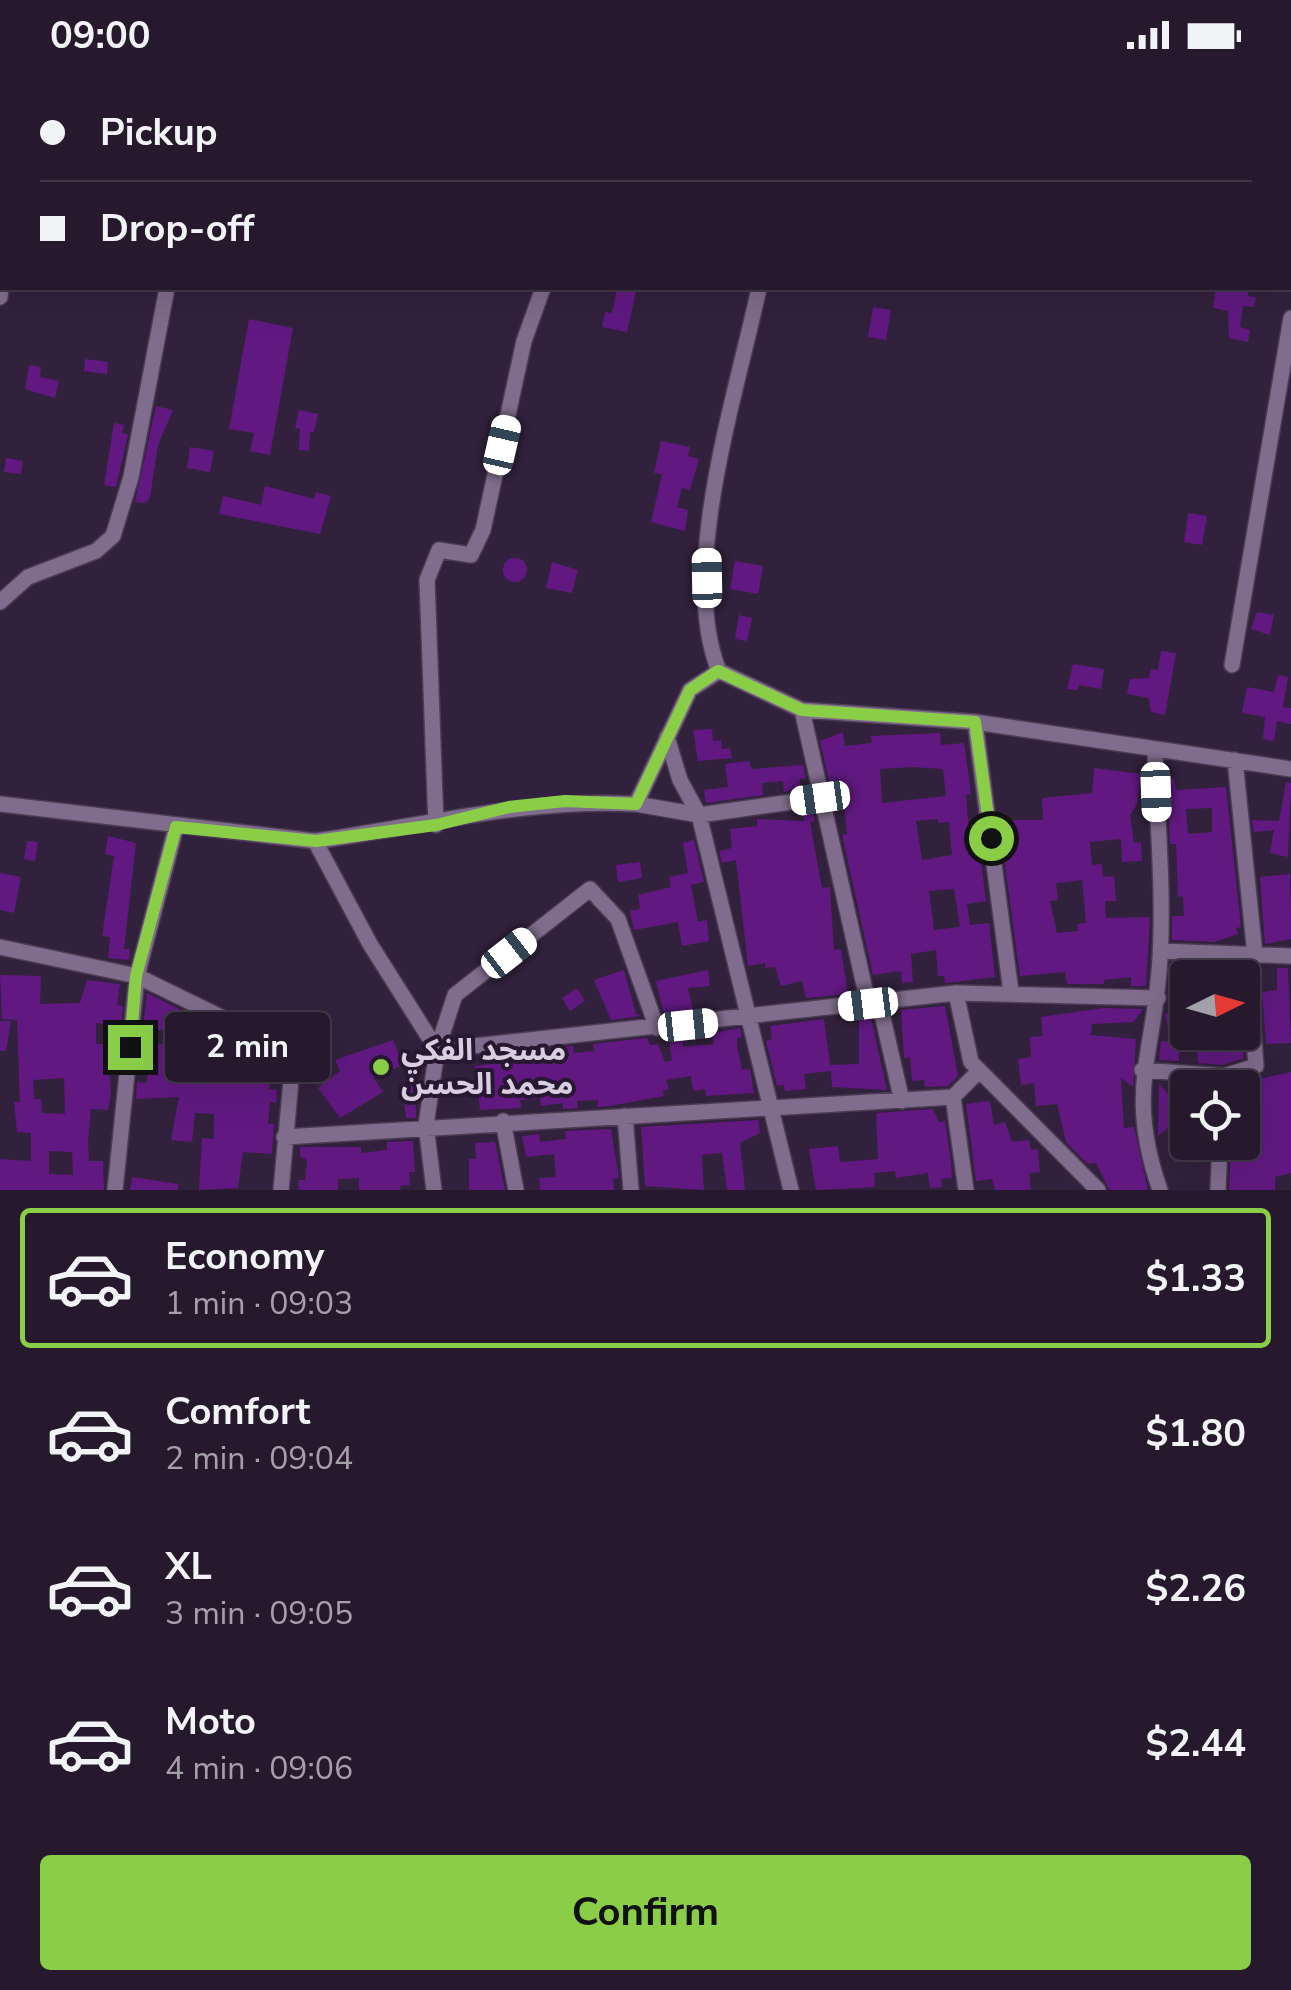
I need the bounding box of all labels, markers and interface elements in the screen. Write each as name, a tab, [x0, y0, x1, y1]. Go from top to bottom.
text: 09:00	[50, 10, 151, 61]
text: Pickup	[100, 107, 218, 158]
text: Drop-off	[100, 203, 254, 254]
car	[481, 412, 523, 478]
car	[691, 548, 723, 608]
car	[1140, 761, 1172, 823]
car	[788, 779, 852, 817]
route start	[969, 816, 1014, 861]
car	[476, 923, 542, 983]
north arrow	[1170, 960, 1260, 1050]
map controls	[1170, 960, 1260, 1160]
car	[836, 985, 900, 1023]
car	[657, 1007, 719, 1043]
callout: 2 min	[165, 1012, 330, 1082]
route end	[108, 1025, 153, 1070]
text: 2 min	[206, 1025, 289, 1068]
place label: مسجد الفكي محمد الحسن	[401, 1030, 573, 1105]
marker: مسجد الفكي محمد الحسن	[370, 1056, 392, 1078]
button: locate	[1170, 1070, 1260, 1160]
text: Economy	[165, 1231, 324, 1282]
icon: car	[45, 1233, 135, 1323]
text: $1.33	[1145, 1253, 1246, 1304]
text: 1 min · 09:03	[165, 1282, 353, 1325]
text: Comfort	[165, 1386, 310, 1437]
icon: car	[45, 1388, 135, 1478]
text: $1.80	[1145, 1408, 1246, 1459]
text: 2 min · 09:04	[165, 1437, 353, 1480]
text: XL	[165, 1541, 212, 1592]
icon: car	[45, 1543, 135, 1633]
text: $2.26	[1145, 1563, 1246, 1614]
text: 3 min · 09:05	[165, 1592, 353, 1635]
text: Moto	[165, 1696, 256, 1747]
icon: car	[45, 1698, 135, 1788]
text: $2.44	[1145, 1718, 1246, 1769]
text: 4 min · 09:06	[165, 1747, 353, 1790]
button: Confirm	[40, 1855, 1251, 1970]

